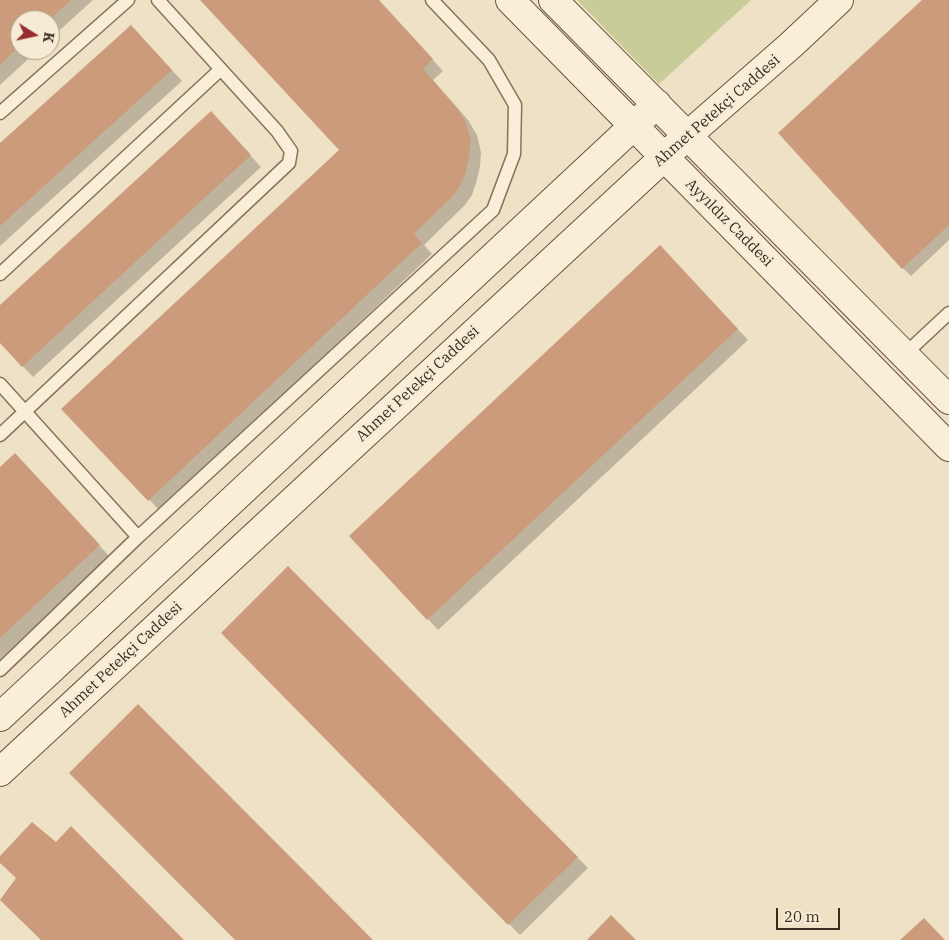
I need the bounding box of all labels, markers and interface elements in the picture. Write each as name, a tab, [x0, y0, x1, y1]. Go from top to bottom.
north arrow	[10, 10, 60, 60]
text: K	[39, 31, 59, 44]
street label: Ahmet Petekçi Caddesi	[650, 51, 784, 171]
street label: Ayyıldız Caddesi	[681, 175, 777, 271]
street label: Ahmet Petekçi Caddesi	[353, 322, 483, 446]
street label: Ahmet Petekçi Caddesi	[56, 598, 186, 722]
scale bar	[779, 898, 843, 930]
text: 20 m	[784, 907, 820, 926]

